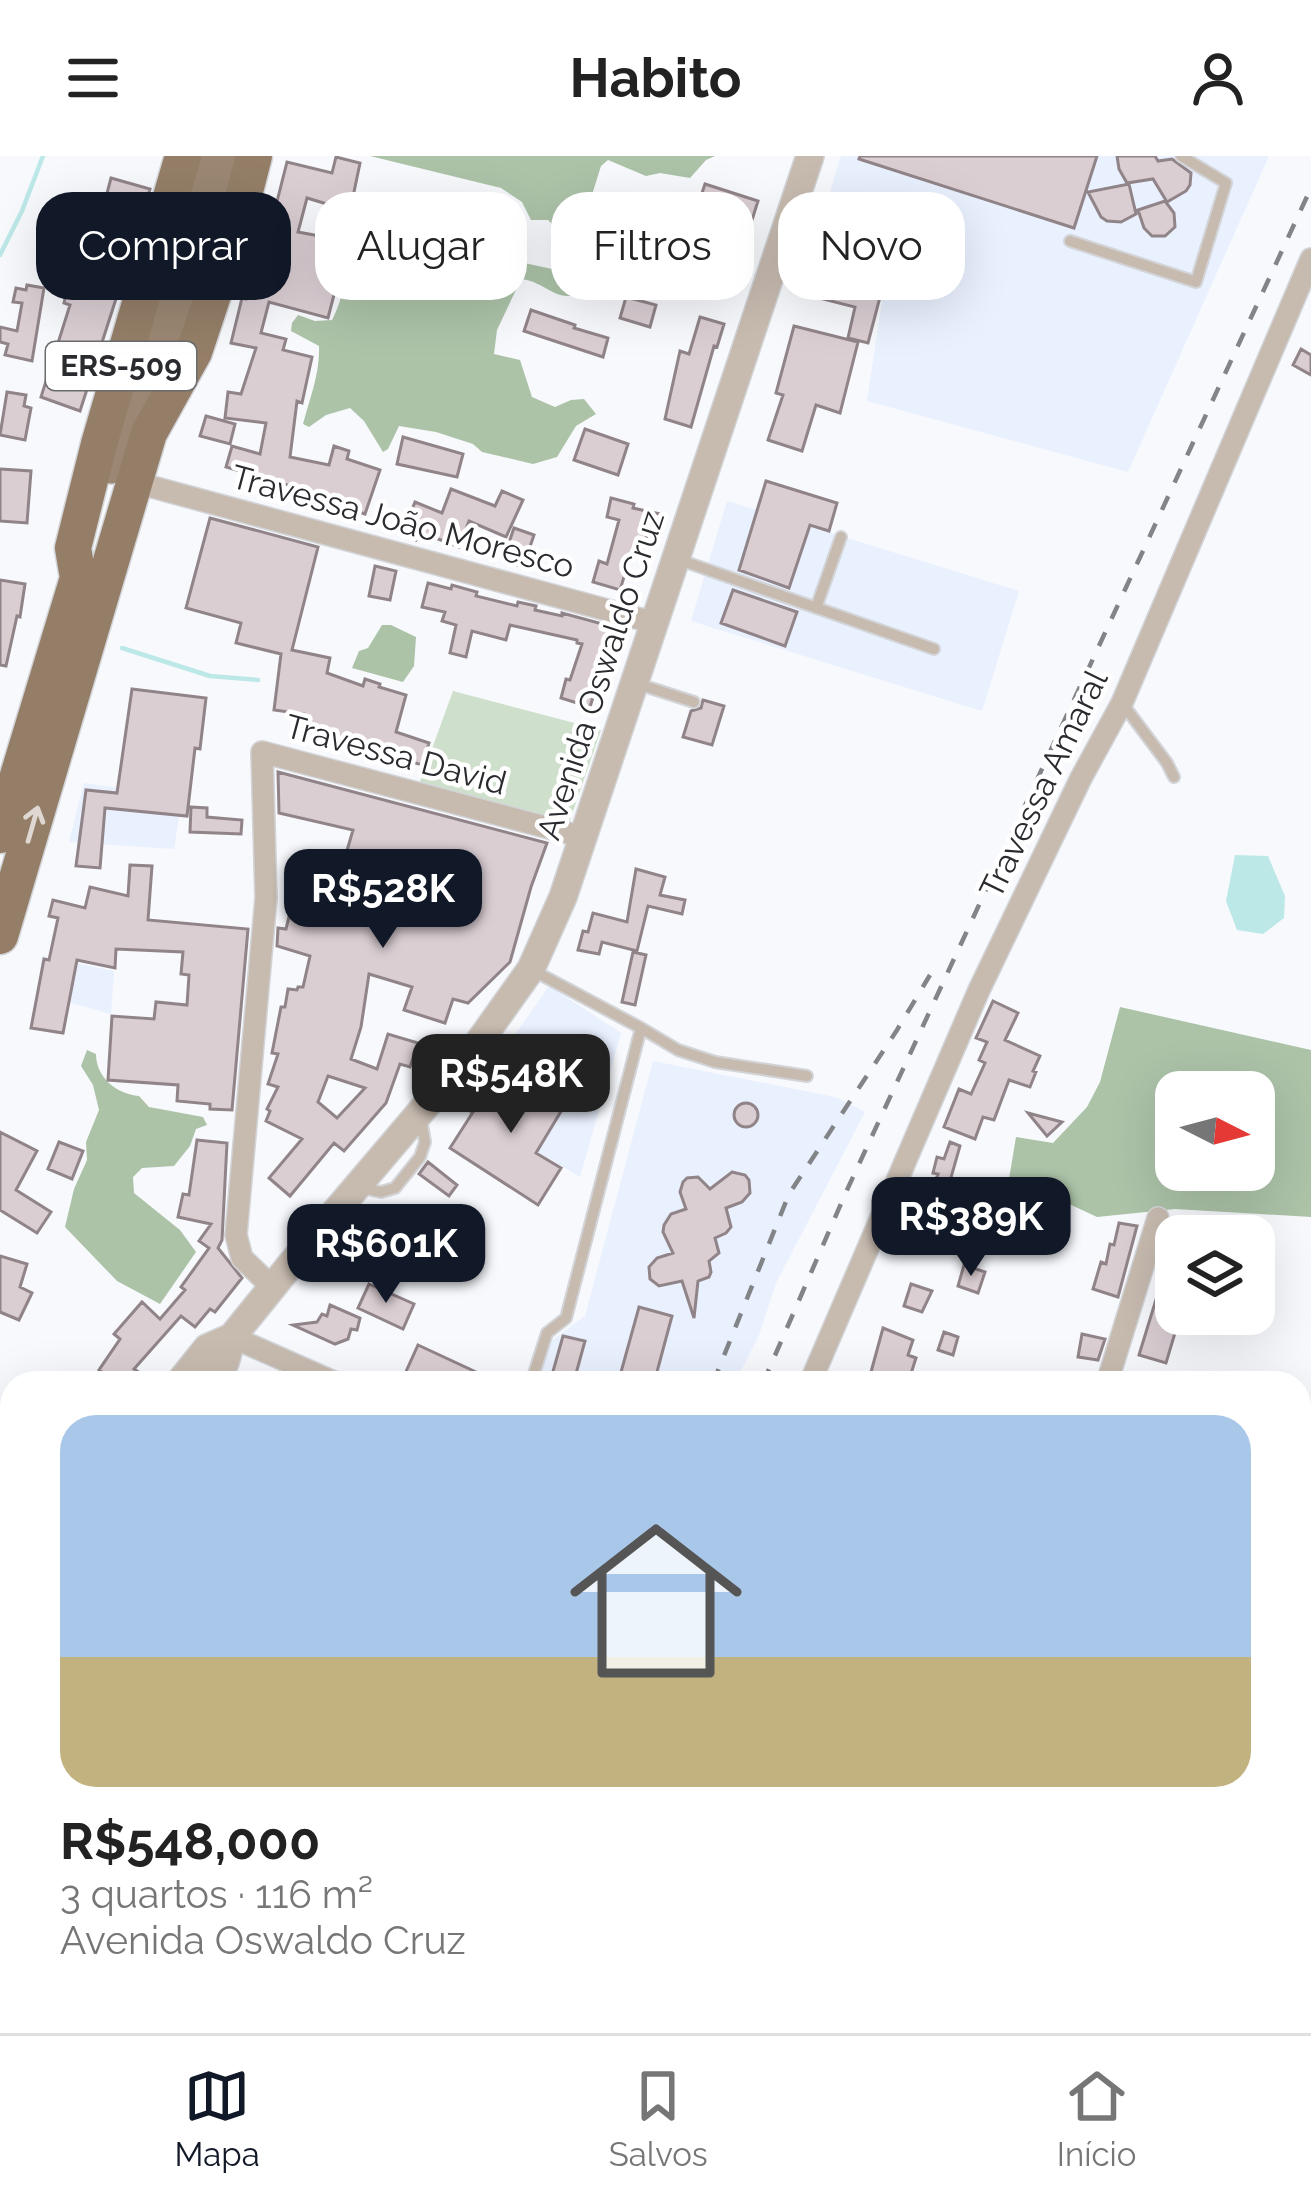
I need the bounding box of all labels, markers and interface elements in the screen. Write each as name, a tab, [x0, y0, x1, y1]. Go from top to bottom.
icon: menu	[60, 45, 126, 111]
icon: person	[1185, 45, 1251, 111]
text: Habito	[570, 46, 742, 110]
chip: Comprar	[36, 192, 291, 300]
chip: Alugar	[315, 192, 527, 300]
chip: Filtros	[551, 192, 754, 300]
chip: Novo	[778, 192, 965, 300]
road number: ERS-509	[46, 342, 196, 390]
street label: Travessa João Moresco	[227, 457, 579, 586]
street label: Avenida Oswaldo Cruz	[529, 506, 672, 844]
street label: Travessa Amaral	[971, 663, 1116, 905]
street label: Travessa David	[281, 706, 511, 803]
one-way arrow	[23, 805, 45, 843]
pin: R$528K	[285, 849, 481, 951]
text: R$528K	[311, 865, 455, 911]
pin: R$548K	[413, 1034, 609, 1136]
text: R$548K	[439, 1050, 583, 1096]
north arrow	[1155, 1071, 1275, 1191]
map controls	[1155, 1071, 1275, 1335]
pin: R$389K	[873, 1177, 1069, 1279]
text: R$389K	[899, 1193, 1043, 1239]
pin: R$601K	[288, 1204, 484, 1306]
button: layers	[1155, 1215, 1275, 1335]
text: R$601K	[314, 1220, 458, 1266]
icon: home	[548, 1493, 764, 1709]
text: R$548,000	[60, 1811, 320, 1871]
text: 3 quartos · 116 m²	[60, 1871, 373, 1917]
text: Avenida Oswaldo Cruz	[60, 1917, 466, 1963]
tab: Mapa	[175, 2063, 260, 2174]
tab: Salvos	[609, 2063, 708, 2174]
tab: Início	[1057, 2063, 1136, 2174]

